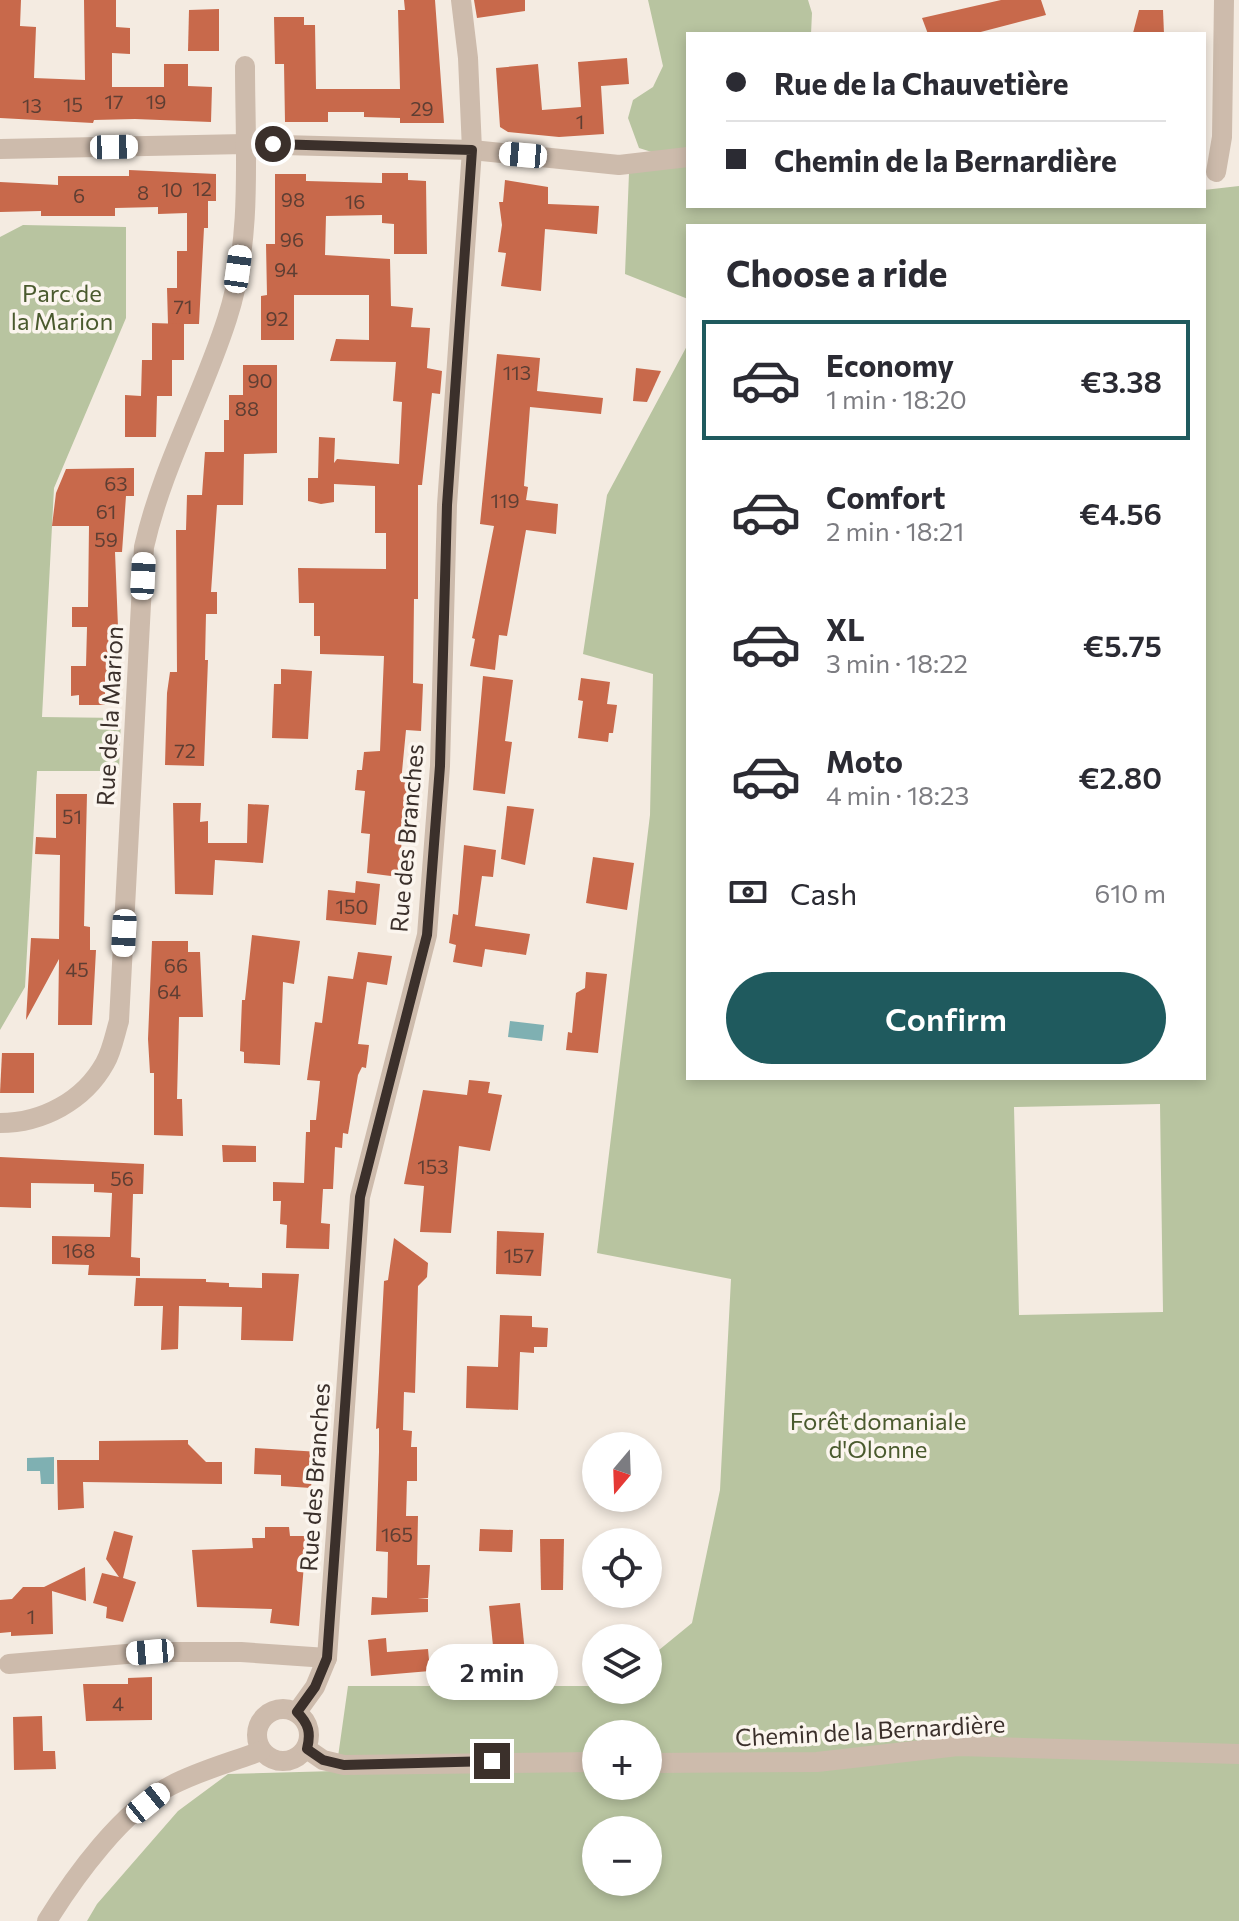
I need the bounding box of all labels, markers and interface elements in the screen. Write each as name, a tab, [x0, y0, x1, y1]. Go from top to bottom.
text: Rue de la Chauvetière	[774, 64, 1069, 101]
house number: 17	[104, 89, 124, 113]
house number: 19	[146, 89, 166, 113]
house number: 15	[63, 92, 83, 116]
house number: 13	[22, 93, 42, 117]
house number: 29	[410, 96, 434, 120]
house number: 1	[576, 109, 584, 133]
route start	[255, 126, 291, 162]
car	[90, 135, 138, 159]
car	[498, 141, 548, 169]
text: Chemin de la Bernardière	[774, 141, 1117, 178]
house number: 12	[192, 176, 212, 200]
house number: 10	[161, 177, 183, 201]
house number: 8	[137, 180, 149, 204]
house number: 6	[73, 183, 85, 207]
house number: 98	[281, 187, 305, 211]
house number: 16	[345, 189, 365, 213]
house number: 96	[280, 227, 304, 251]
car	[223, 244, 253, 294]
text: Choose a ride	[726, 250, 947, 294]
house number: 94	[274, 257, 298, 281]
park label: Parc de la Marion	[11, 278, 113, 335]
house number: 71	[173, 294, 193, 318]
house number: 92	[265, 306, 289, 330]
icon: car	[730, 344, 802, 416]
text: Economy	[826, 346, 954, 383]
house number: 113	[503, 360, 531, 384]
text: €3.38	[1081, 362, 1162, 399]
house number: 90	[247, 368, 273, 392]
text: 1 min · 18:20	[826, 383, 967, 414]
house number: 88	[235, 396, 259, 420]
house number: 63	[104, 471, 128, 495]
icon: car	[730, 476, 802, 548]
text: Comfort	[826, 478, 945, 515]
house number: 119	[490, 488, 520, 512]
text: €4.56	[1079, 494, 1162, 531]
house number: 61	[96, 499, 116, 523]
text: 2 min · 18:21	[826, 515, 964, 546]
house number: 59	[94, 527, 118, 551]
car	[130, 551, 156, 601]
icon: car	[730, 608, 802, 680]
text: XL	[826, 610, 865, 647]
street label: Rue de la Marion	[90, 625, 128, 807]
text: €5.75	[1083, 626, 1162, 663]
text: 3 min · 18:22	[826, 647, 968, 678]
house number: 72	[174, 738, 196, 762]
icon: car	[730, 740, 802, 812]
text: Moto	[826, 742, 903, 779]
street label: Rue des Branches	[383, 743, 429, 933]
text: €2.80	[1079, 758, 1162, 795]
text: 4 min · 18:23	[826, 779, 969, 810]
house number: 51	[62, 804, 82, 828]
icon: cash	[726, 870, 770, 914]
text: Cash	[790, 874, 857, 911]
text: 610 m	[1094, 877, 1166, 908]
house number: 150	[335, 894, 369, 918]
car	[111, 908, 137, 958]
house number: 66	[164, 953, 188, 977]
house number: 45	[65, 957, 89, 981]
button: Confirm	[726, 972, 1166, 1064]
house number: 64	[157, 979, 181, 1003]
house number: 153	[417, 1154, 449, 1178]
house number: 56	[110, 1166, 134, 1190]
house number: 168	[63, 1238, 95, 1262]
house number: 157	[504, 1243, 534, 1267]
street label: Rue des Branches	[293, 1382, 335, 1572]
park label: Forêt domaniale d'Olonne	[790, 1406, 966, 1463]
north arrow	[582, 1432, 662, 1512]
map controls	[582, 1432, 662, 1896]
house number: 165	[381, 1522, 413, 1546]
button: locate	[582, 1528, 662, 1608]
house number: 1	[27, 1604, 35, 1628]
button: layers	[582, 1624, 662, 1704]
car	[125, 1638, 175, 1666]
callout: 2 min	[426, 1645, 558, 1701]
text: 2 min	[460, 1656, 524, 1687]
house number: 4	[112, 1691, 124, 1715]
street label: Chemin de la Bernardière	[734, 1708, 1006, 1752]
button: +	[582, 1720, 662, 1800]
route end	[474, 1743, 510, 1779]
car	[122, 1779, 174, 1827]
button: −	[582, 1816, 662, 1896]

